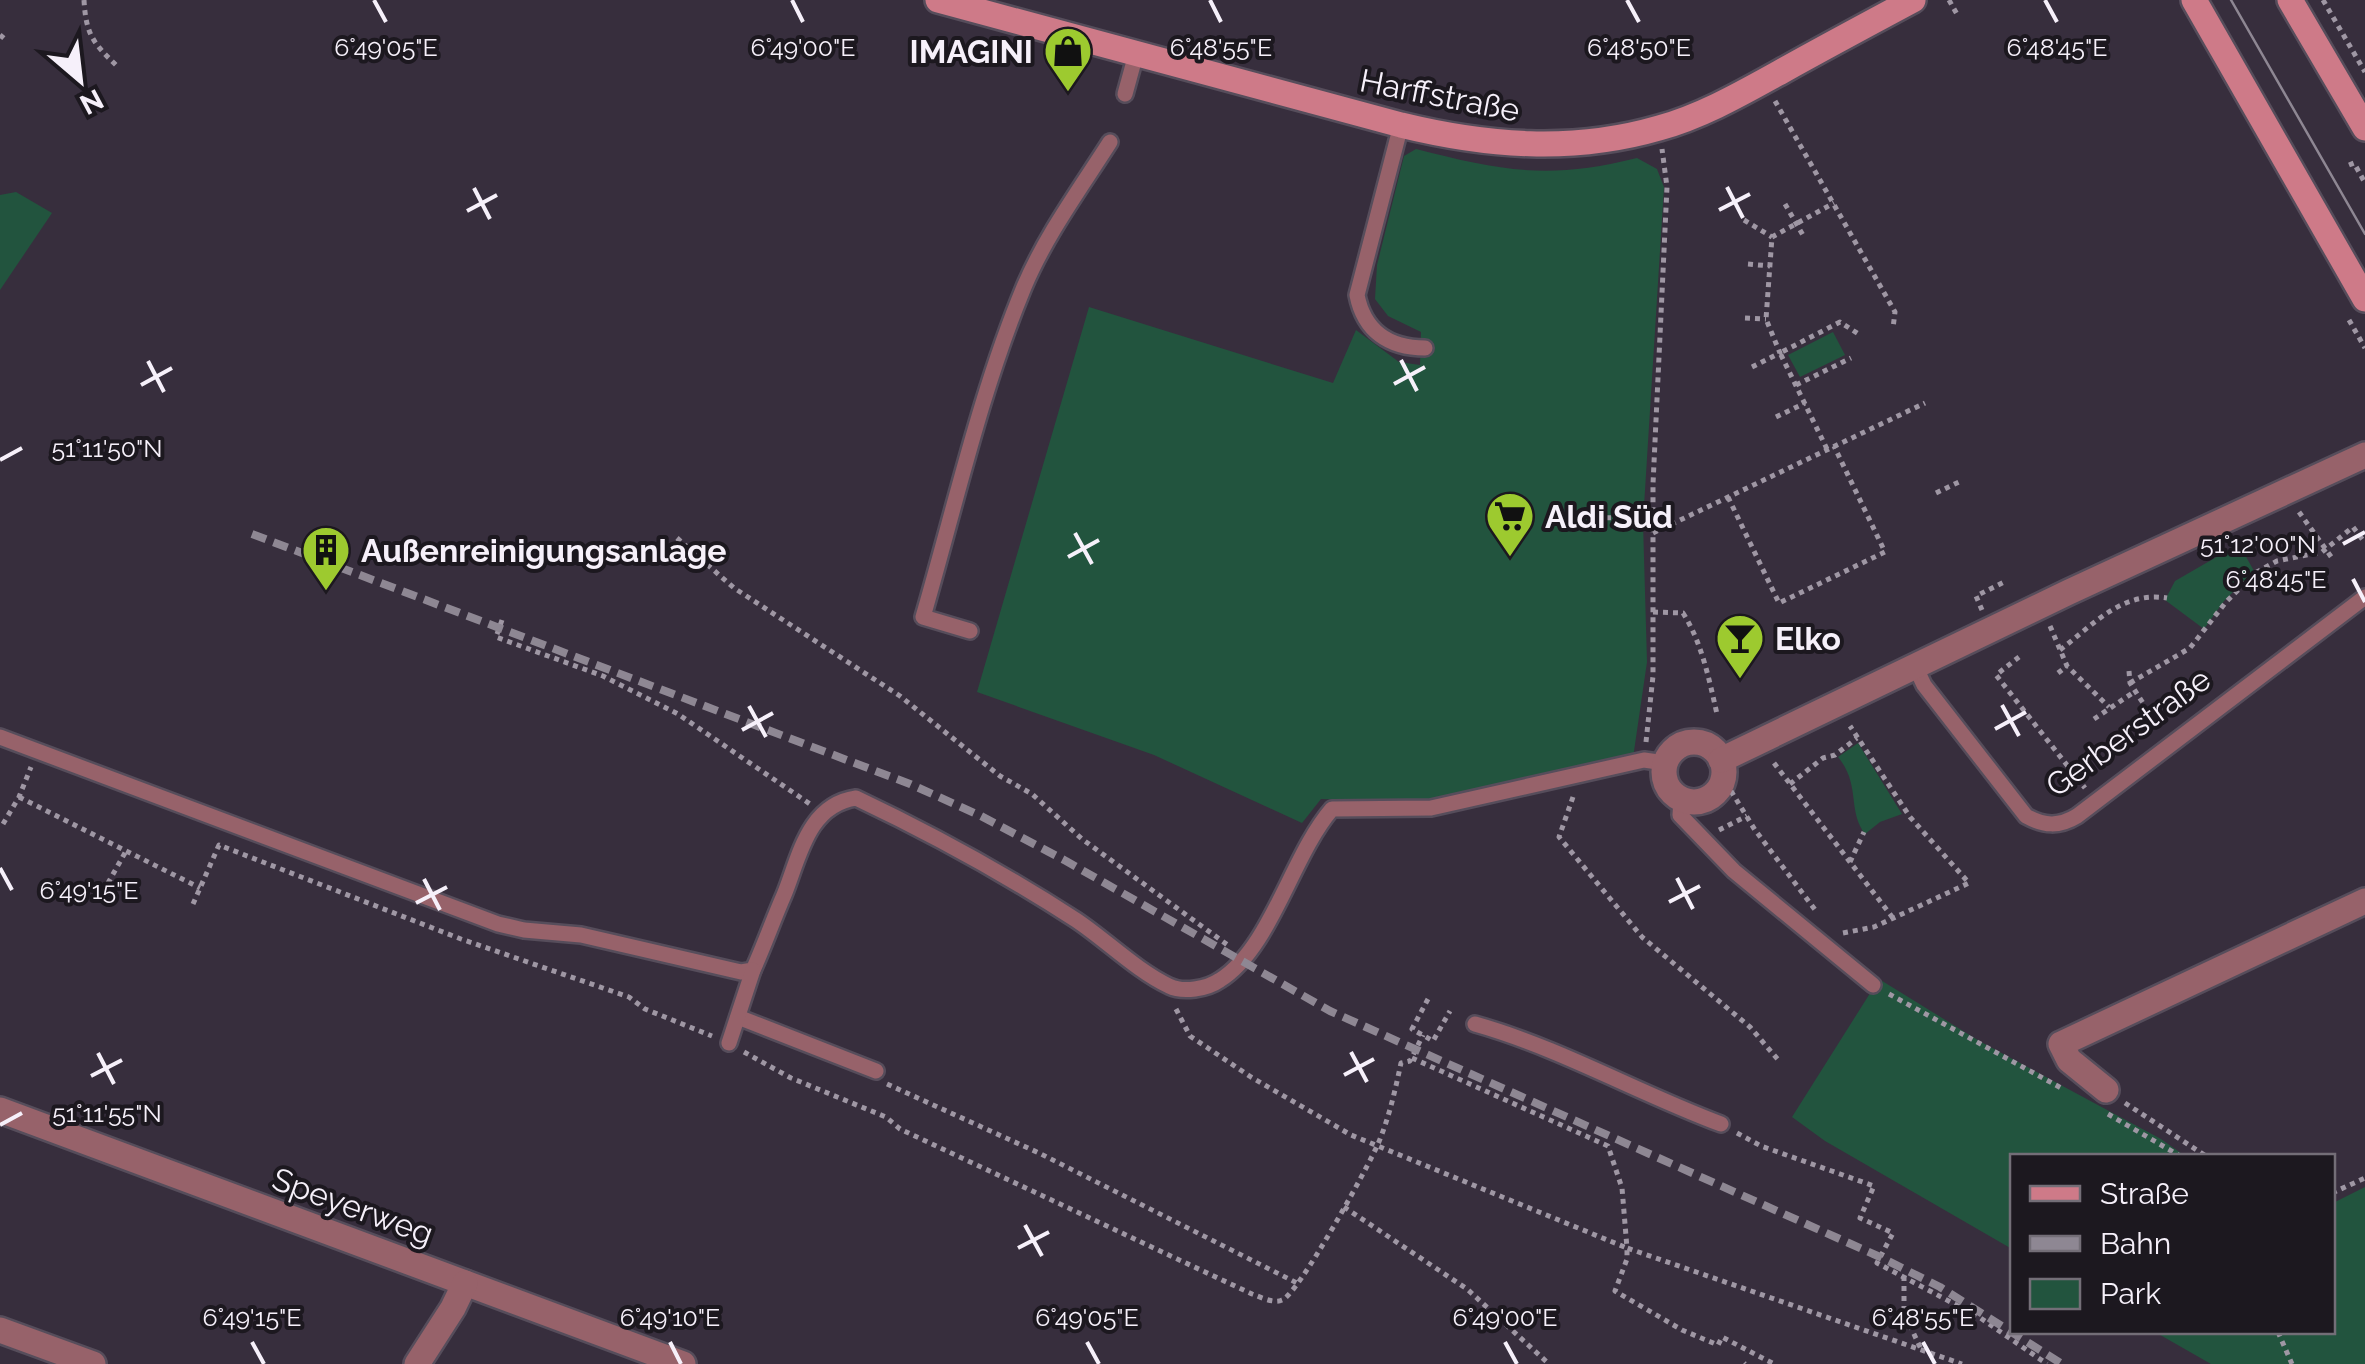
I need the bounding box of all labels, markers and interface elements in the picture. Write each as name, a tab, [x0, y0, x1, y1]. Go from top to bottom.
shop icon: IMAGINI	[1042, 25, 1094, 93]
north arrow	[30, 30, 130, 130]
text: 6°49'05"E	[334, 32, 438, 62]
text: 6°49'00"E	[750, 32, 856, 62]
text: 6°48'55"E	[1170, 32, 1272, 62]
text: 6°48'50"E	[1587, 32, 1691, 62]
text: 6°48'45"E	[2007, 32, 2107, 62]
place label: IMAGINI	[910, 33, 1033, 70]
street label: Harffstraße	[1357, 61, 1523, 129]
text: N	[74, 82, 109, 121]
text: 51°11'50"N	[51, 433, 163, 463]
supermarket icon: Aldi Süd	[1484, 490, 1536, 558]
place label: Aldi Süd	[1545, 498, 1673, 535]
building icon: Außenreinigungsanlage	[300, 524, 352, 592]
text: 51°12'00"N	[2200, 529, 2316, 559]
place label: Außenreinigungsanlage	[361, 532, 726, 569]
text: 6°48'45"E	[2226, 564, 2326, 594]
bar icon: Elko	[1714, 612, 1766, 680]
place label: Elko	[1775, 620, 1841, 657]
street label: Gerberstraße	[2039, 660, 2217, 804]
text: 6°49'15"E	[39, 875, 139, 905]
text: 51°11'55"N	[52, 1098, 162, 1128]
legend	[2010, 1154, 2335, 1334]
street label: Speyerweg	[268, 1160, 438, 1252]
text: Straße	[2100, 1176, 2189, 1211]
text: Bahn	[2100, 1226, 2171, 1261]
text: Park	[2100, 1276, 2161, 1311]
text: 6°49'15"E	[202, 1302, 302, 1332]
text: 6°49'10"E	[620, 1302, 720, 1332]
text: 6°49'05"E	[1035, 1302, 1139, 1332]
text: 6°49'00"E	[1452, 1302, 1558, 1332]
text: 6°48'55"E	[1872, 1302, 1974, 1332]

